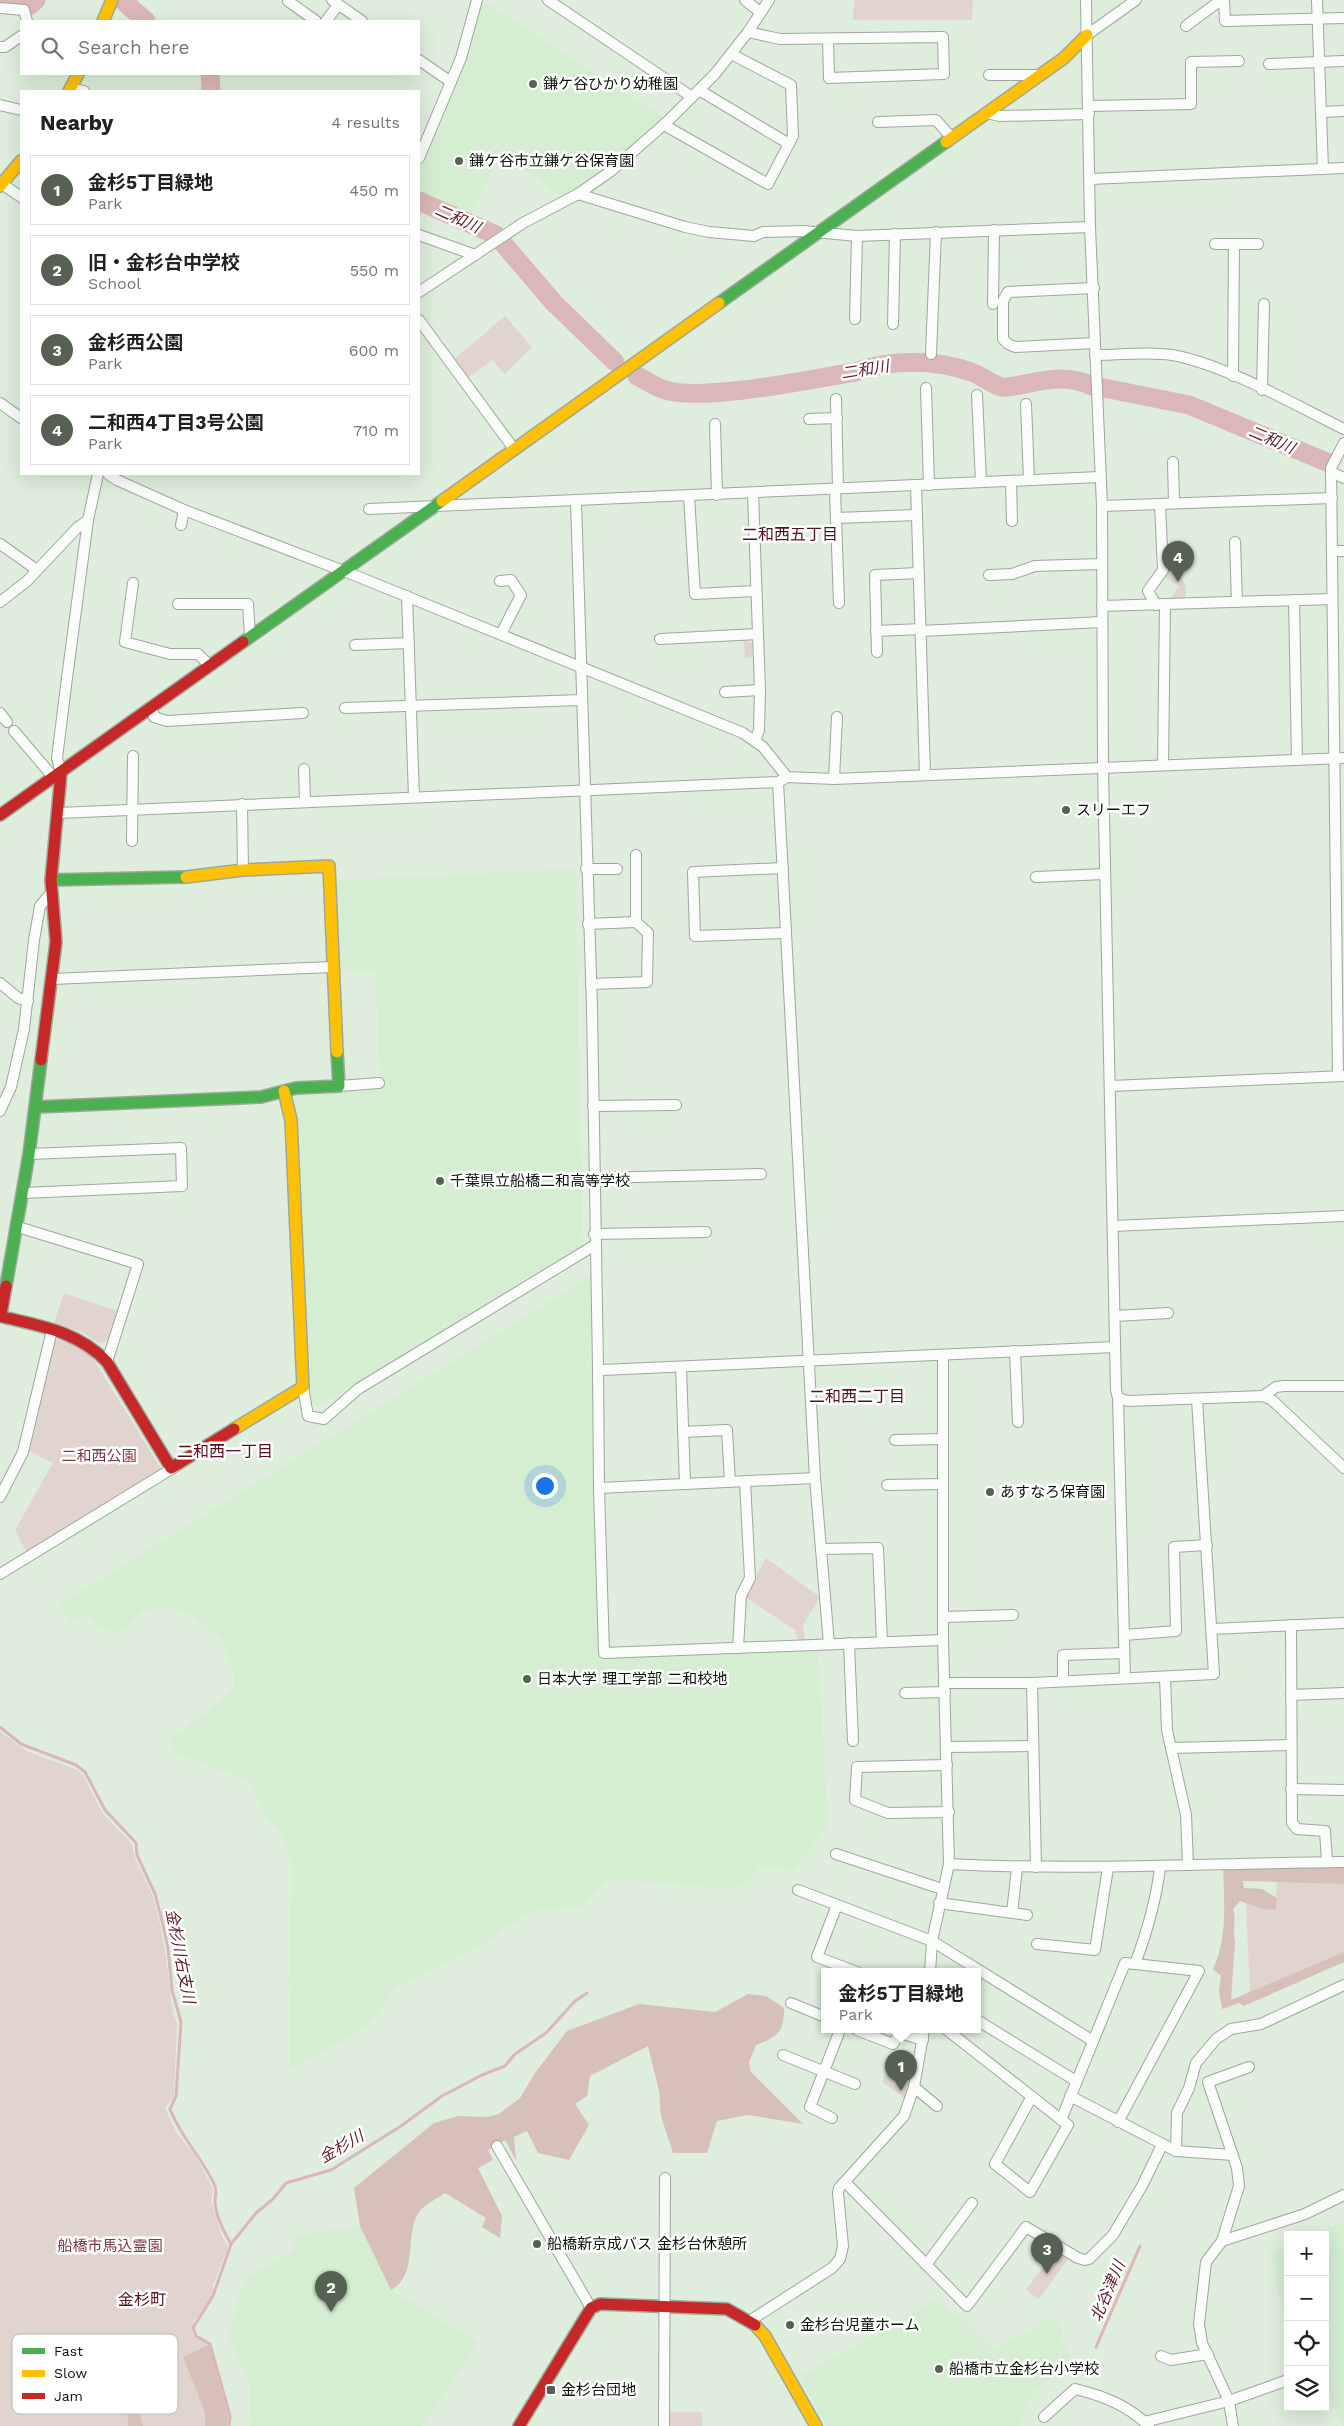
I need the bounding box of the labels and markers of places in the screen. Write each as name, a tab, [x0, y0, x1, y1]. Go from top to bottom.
place label: 鎌ケ谷ひかり幼稚園	[543, 75, 678, 93]
marker: 鎌ケ谷ひかり幼稚園	[527, 78, 539, 90]
place label: 鎌ケ谷市立鎌ケ谷保育園	[469, 152, 634, 170]
marker: 鎌ケ谷市立鎌ケ谷保育園	[453, 155, 465, 167]
pin: 4	[1162, 541, 1194, 582]
place label: スリーエフ	[1076, 801, 1151, 819]
marker: スリーエフ	[1060, 804, 1072, 816]
place label: 千葉県立船橋二和高等学校	[450, 1172, 630, 1190]
marker: 千葉県立船橋二和高等学校	[434, 1175, 446, 1187]
place label: あすなろ保育園	[1000, 1483, 1105, 1501]
marker: あすなろ保育園	[984, 1486, 996, 1498]
place label: 日本大学 理工学部 二和校地	[537, 1670, 727, 1688]
marker: 日本大学 理工学部 二和校地	[521, 1673, 533, 1685]
pin: 1	[885, 2050, 917, 2091]
pin: 3	[1031, 2233, 1063, 2274]
place label: 船橋新京成バス 金杉台休憩所	[547, 2235, 747, 2253]
marker: 船橋新京成バス 金杉台休憩所	[531, 2238, 543, 2250]
pin: 2	[315, 2271, 347, 2312]
place label: 金杉台児童ホーム	[800, 2316, 920, 2334]
marker: 金杉台児童ホーム	[784, 2319, 796, 2331]
place label: 船橋市立金杉台小学校	[949, 2360, 1099, 2378]
marker: 船橋市立金杉台小学校	[933, 2363, 945, 2375]
place label: 金杉台団地	[561, 2381, 636, 2399]
marker: 金杉台団地	[545, 2384, 557, 2396]

